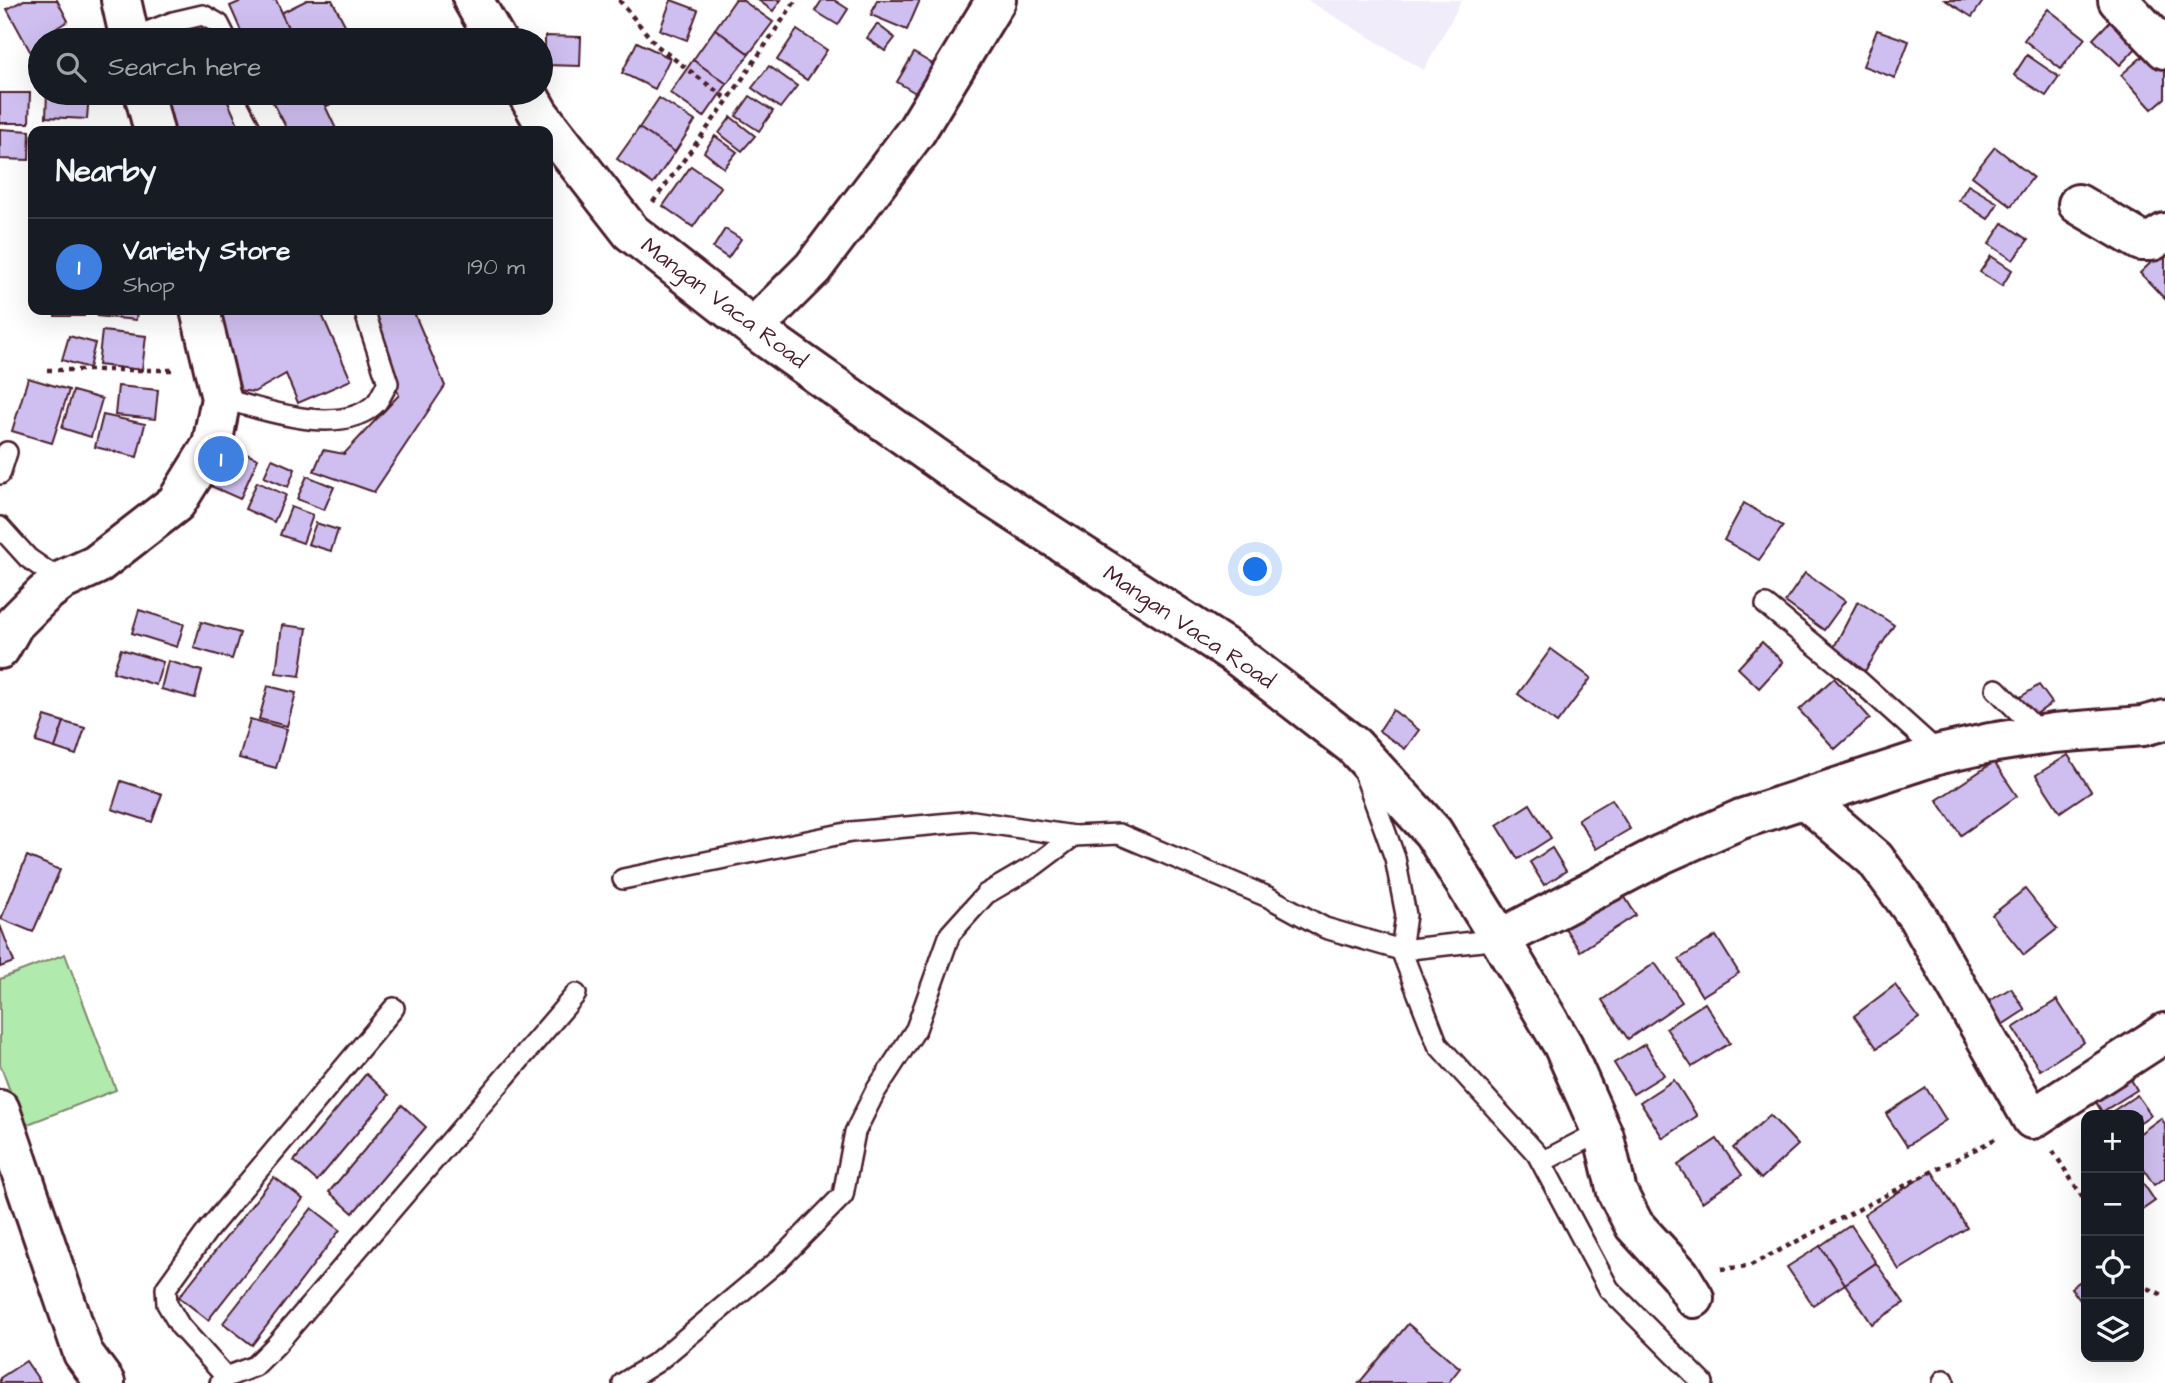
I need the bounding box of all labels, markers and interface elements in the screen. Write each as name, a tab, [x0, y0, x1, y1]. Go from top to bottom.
search box	[28, 28, 553, 105]
icon: search	[52, 48, 90, 86]
text: Search here	[108, 49, 261, 85]
text: Nearby	[56, 151, 156, 193]
street label: Mangan Vaca Road	[634, 230, 814, 377]
text: Variety Store	[123, 233, 290, 269]
text: 1	[78, 251, 80, 283]
text: 190 m	[467, 251, 525, 283]
text: Shop	[123, 269, 175, 301]
pin: 1	[198, 433, 244, 485]
your location	[1238, 552, 1272, 586]
street label: Mangan Vaca Road	[1096, 558, 1281, 697]
map controls	[2081, 1110, 2144, 1362]
button: +	[2081, 1110, 2144, 1173]
button: −	[2081, 1173, 2144, 1236]
button: locate	[2081, 1236, 2144, 1299]
button: layers	[2081, 1299, 2144, 1362]

